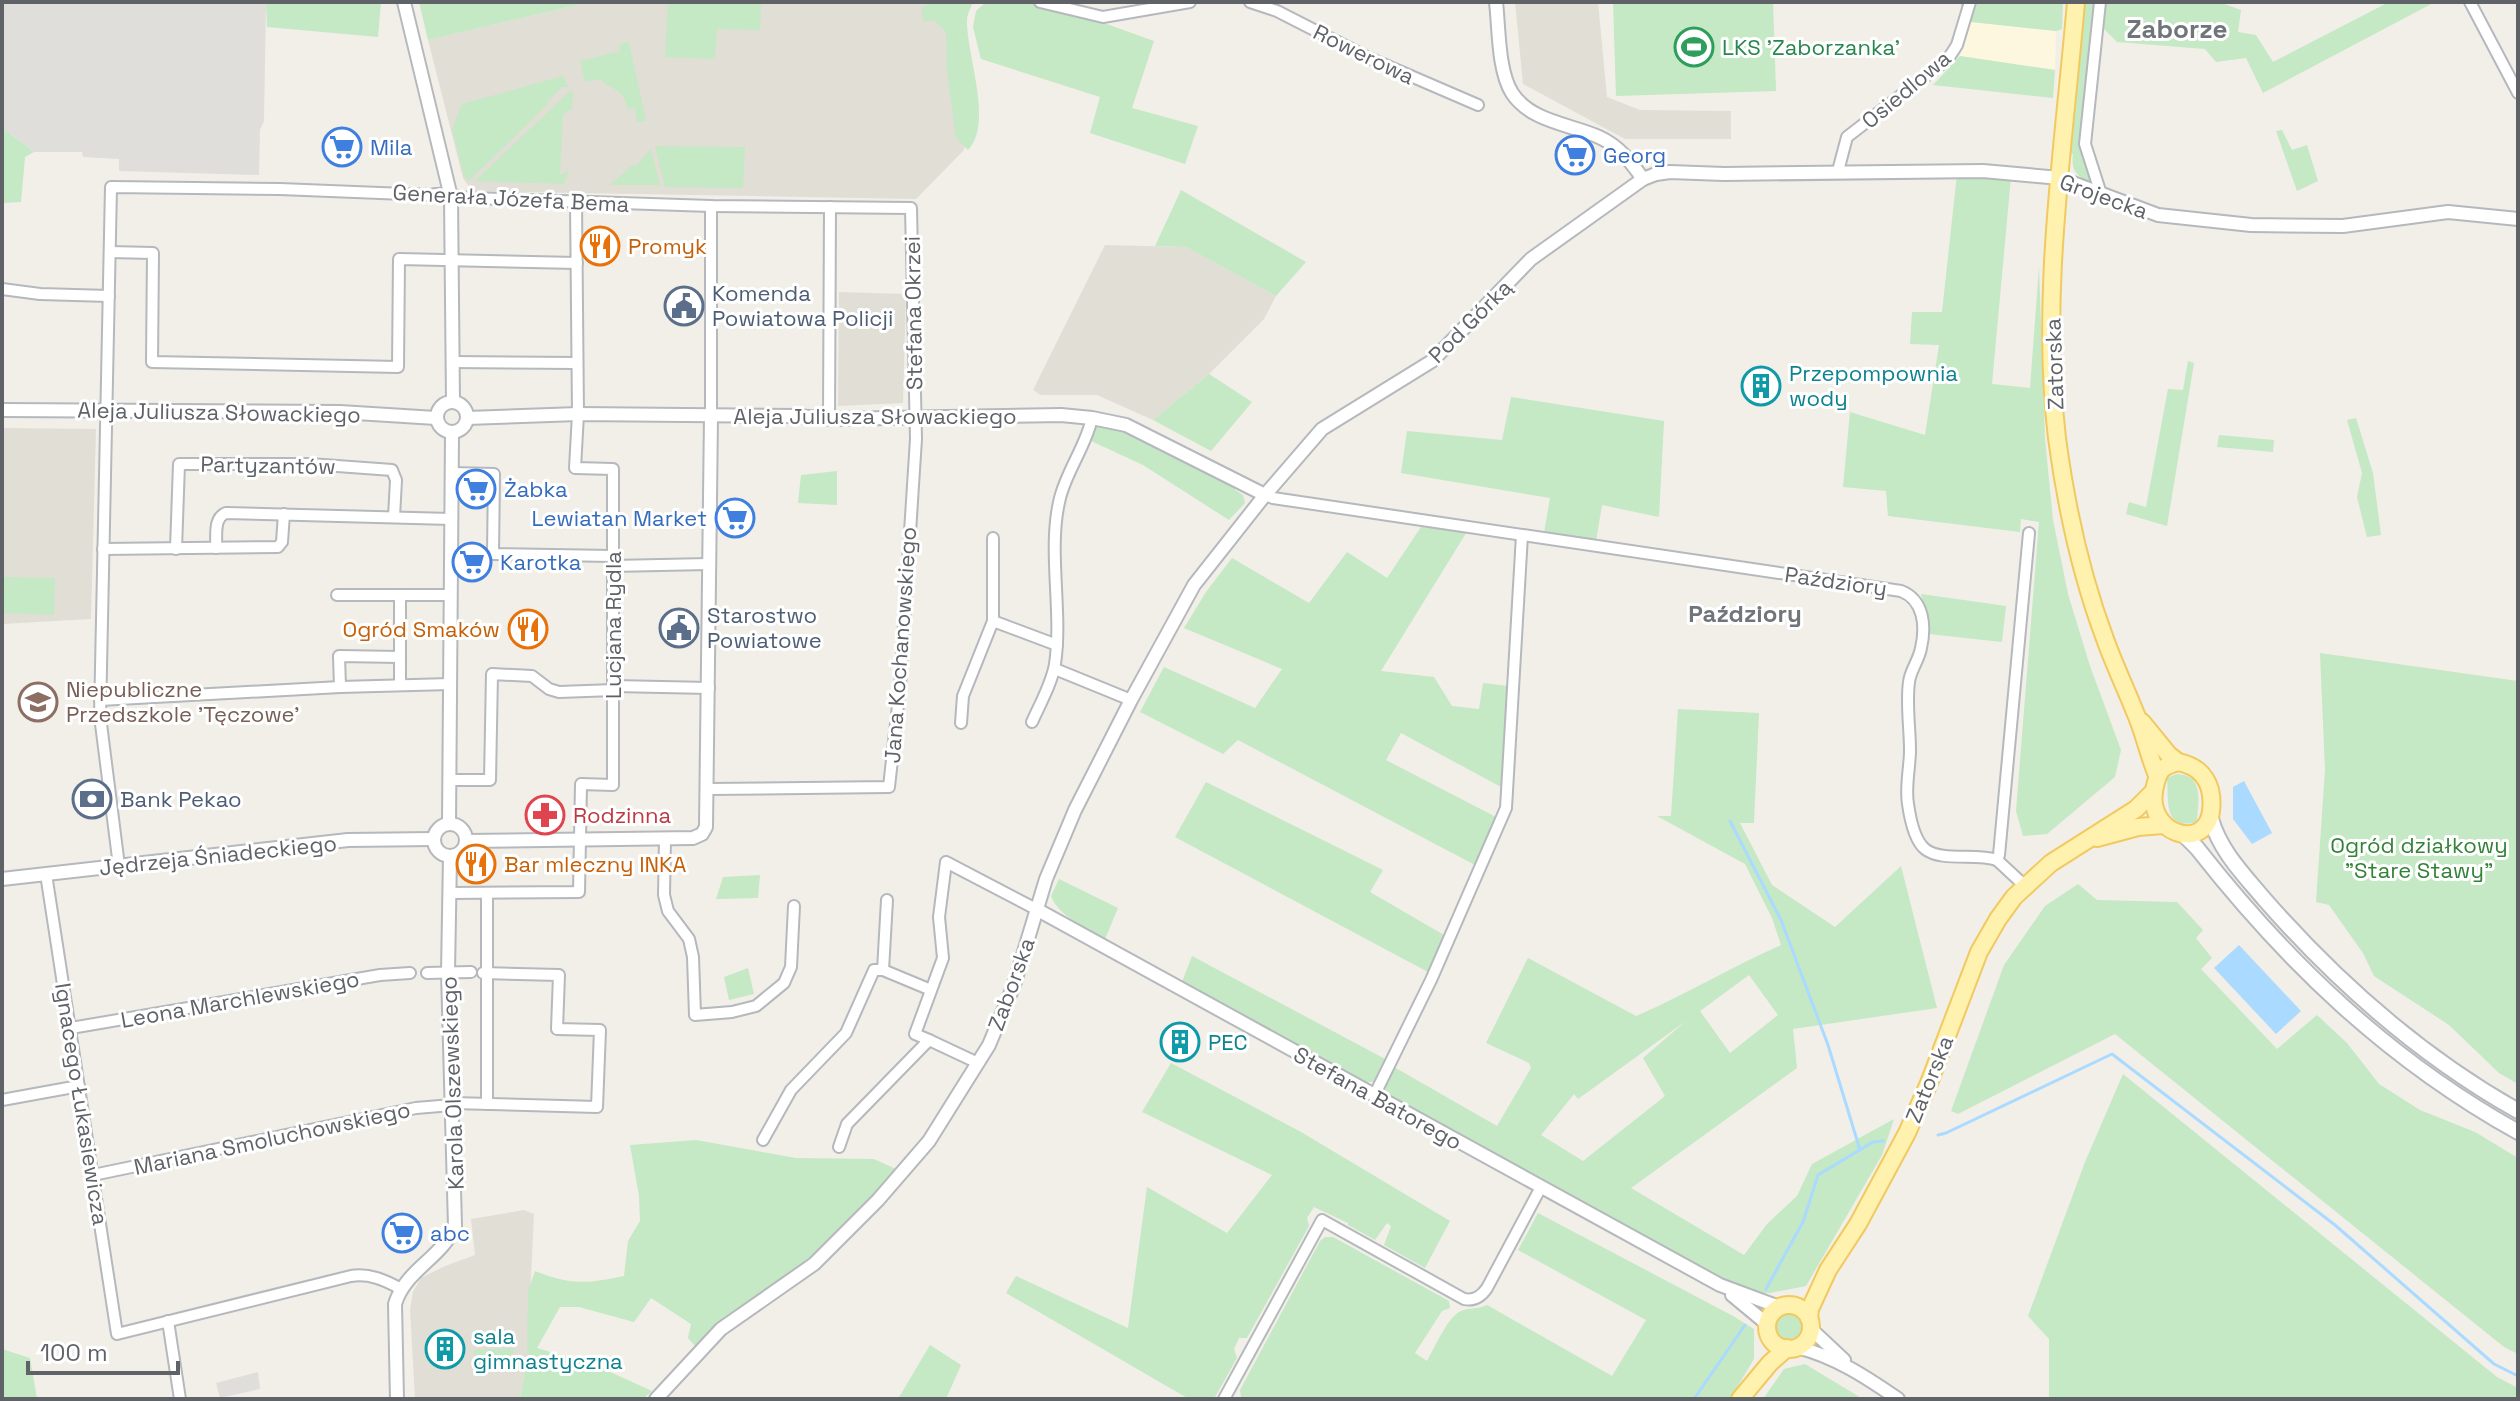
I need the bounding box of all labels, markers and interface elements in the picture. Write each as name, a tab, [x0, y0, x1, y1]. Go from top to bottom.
district label: Zaborze	[2126, 12, 2228, 46]
street label: Rowerowa	[1309, 18, 1419, 91]
sports icon: LKS 'Zaborzanka'	[1673, 26, 1715, 68]
place label: LKS 'Zaborzanka'	[1722, 33, 1900, 61]
street label: Osiedlowa	[1856, 43, 1957, 134]
supermarket icon: Mila	[321, 126, 363, 168]
place label: Mila	[370, 133, 413, 161]
supermarket icon: Georg	[1554, 134, 1596, 176]
place label: Georg	[1603, 141, 1666, 169]
street label: Grojecka	[2056, 167, 2152, 225]
street label: Generała Józefa Bema	[392, 178, 630, 218]
restaurant icon: Promyk	[579, 225, 621, 267]
place label: Promyk	[628, 232, 707, 260]
street label: Stefana Okrzei	[898, 236, 928, 390]
street label: Pod Górką	[1422, 273, 1518, 369]
place label: Komenda Powiatowa Policji	[712, 279, 893, 332]
public building icon: Komenda Powiatowa Policji	[663, 285, 705, 327]
street label: Zatorska	[2038, 317, 2070, 410]
place label: Przepompownia wody	[1789, 359, 1958, 412]
building icon: Przepompownia wody	[1740, 365, 1782, 407]
street label: Aleja Juliusza Słowackiego	[77, 396, 361, 428]
street label: Aleja Juliusza Słowackiego	[733, 402, 1017, 430]
street label: Partyzantów	[200, 450, 336, 480]
supermarket icon: Żabka	[455, 468, 497, 510]
place label: Żabka	[504, 475, 568, 503]
supermarket icon: Lewiatan Market	[714, 497, 756, 539]
place label: Lewiatan Market	[532, 504, 707, 532]
street label: Jana Kochanowskiego	[878, 526, 922, 764]
supermarket icon: Karotka	[451, 541, 493, 583]
place label: Karotka	[500, 548, 582, 576]
street label: Lucjana Rydla	[599, 551, 627, 699]
street label: Paździory	[1783, 560, 1889, 602]
district label: Paździory	[1688, 598, 1802, 629]
place label: Starostwo Powiatowe	[707, 601, 822, 654]
public building icon: Starostwo Powiatowe	[658, 607, 700, 649]
restaurant icon: Ogród Smaków	[507, 608, 549, 650]
place label: Ogród Smaków	[343, 615, 500, 643]
place label: Niepubliczne Przedszkole 'Tęczowe'	[66, 675, 299, 728]
school or university icon: Niepubliczne Przedszkole 'Tęczowe'	[17, 681, 59, 723]
bank icon: Bank Pekao	[71, 778, 113, 820]
place label: Bank Pekao	[120, 785, 242, 813]
pharmacy icon: Rodzinna	[524, 794, 566, 836]
place label: Rodzinna	[573, 801, 671, 829]
street label: Jędrzeja Śniadeckiego	[98, 829, 338, 881]
park label: Ogród działkowy "Stare Stawy"	[2330, 831, 2508, 884]
restaurant icon: Bar mleczny INKA	[455, 843, 497, 885]
place label: Bar mleczny INKA	[504, 850, 687, 878]
street label: Zaborska	[981, 933, 1041, 1034]
street label: Leona Marchlewskiego	[118, 964, 362, 1034]
street label: Karola Olszewskiego	[434, 976, 470, 1190]
street label: Ignacego Łukasiewicza	[49, 981, 115, 1228]
building icon: PEC	[1159, 1021, 1201, 1063]
place label: PEC	[1208, 1028, 1248, 1056]
street label: Zatorska	[1899, 1031, 1959, 1127]
street label: Stefana Batorego	[1289, 1040, 1467, 1156]
street label: Mariana Smoluchowskiego	[131, 1095, 413, 1181]
supermarket icon: abc	[381, 1212, 423, 1254]
place label: abc	[430, 1219, 470, 1247]
place label: sala gimnastyczna	[473, 1322, 623, 1375]
scale bar	[28, 1325, 178, 1375]
building icon: sala gimnastyczna	[424, 1328, 466, 1370]
text: 100 m	[40, 1337, 108, 1368]

